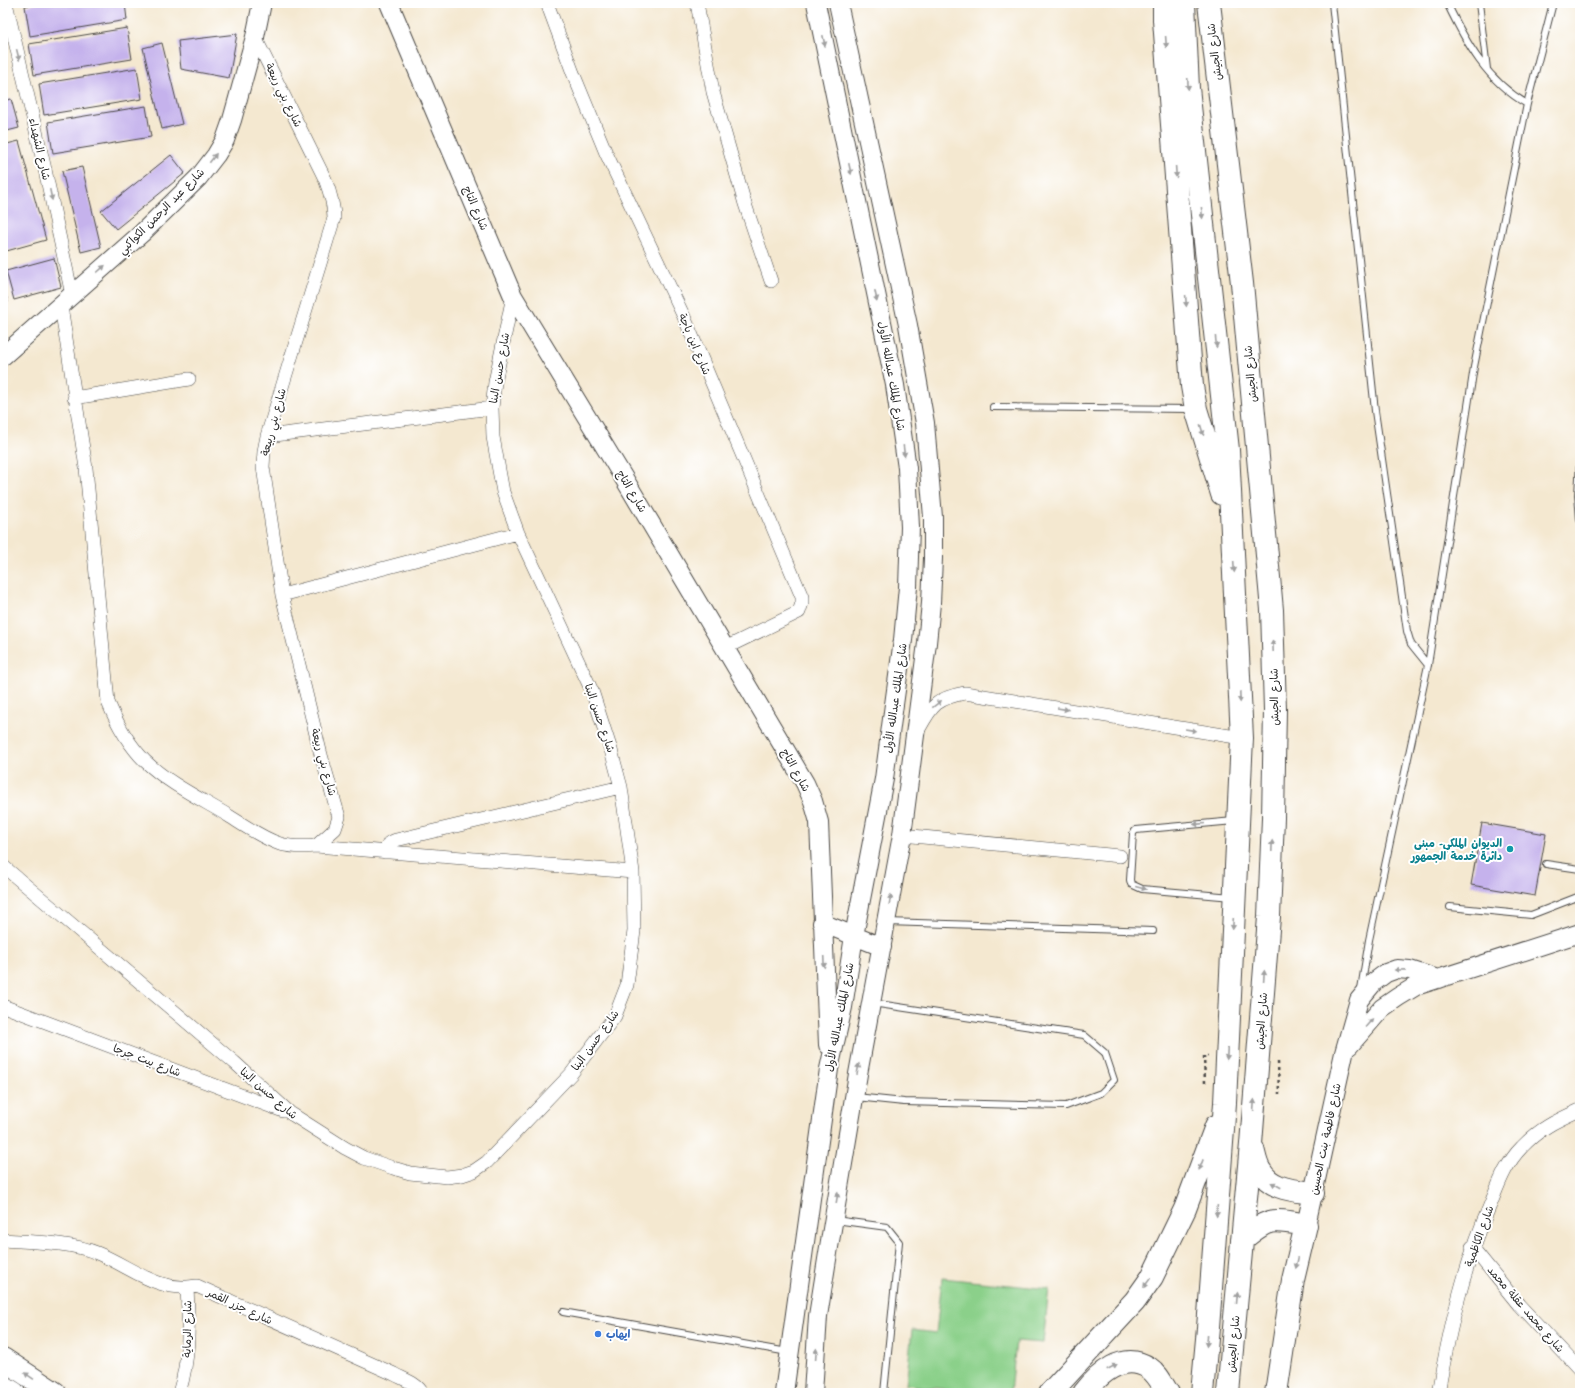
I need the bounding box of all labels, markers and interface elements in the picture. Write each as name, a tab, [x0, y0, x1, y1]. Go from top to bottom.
street label: شارع الجيش	[1204, 23, 1226, 81]
one-way arrow	[821, 35, 827, 47]
one-way arrow	[1162, 36, 1169, 48]
one-way arrow	[15, 49, 21, 61]
street label: شارع بني ربيعة	[259, 61, 306, 131]
one-way arrow	[1185, 78, 1192, 90]
street label: شارع الشهداء	[24, 117, 54, 182]
one-way arrow	[209, 153, 217, 164]
one-way arrow	[848, 162, 854, 175]
street label: شارع عبد الرحمن الكواكبي	[115, 165, 210, 260]
one-way arrow	[1172, 166, 1179, 178]
street label: شارع التاج	[459, 184, 492, 233]
one-way arrow	[48, 189, 54, 201]
one-way arrow	[1199, 207, 1205, 219]
one-way arrow	[96, 265, 106, 274]
one-way arrow	[874, 290, 880, 302]
one-way arrow	[1182, 295, 1189, 307]
street label: شارع ابن باجة	[674, 311, 714, 378]
street label: شارع الملك عبدالله الأول	[874, 320, 909, 432]
street label: شارع حسن البنا	[486, 331, 514, 405]
one-way arrow	[1213, 336, 1219, 348]
street label: شارع الجيش	[1241, 345, 1261, 403]
street label: شارع بني ربيعة	[257, 387, 293, 458]
one-way arrow	[1199, 424, 1205, 436]
one-way arrow	[901, 445, 908, 457]
street label: شارع التاج	[612, 467, 650, 516]
one-way arrow	[1231, 561, 1238, 573]
one-way arrow	[1270, 639, 1276, 652]
street label: شارع الملك عبدالله الأول	[880, 642, 912, 754]
street label: شارع الجيش	[1267, 668, 1283, 726]
street label: شارع حسن البنا	[580, 682, 618, 755]
one-way arrow	[1237, 691, 1243, 704]
one-way arrow	[931, 699, 942, 708]
one-way arrow	[1057, 706, 1069, 712]
street label: شارع بني ربيعة	[304, 727, 340, 798]
one-way arrow	[1185, 727, 1197, 733]
street label: شارع التاج	[777, 746, 814, 795]
one-way arrow	[1193, 821, 1205, 828]
place label: الديوان الملكي- مبنى دائرة خدمة الجمهور	[1410, 836, 1502, 864]
one-way arrow	[1269, 839, 1275, 852]
marker: الديوان الملكي- مبنى دائرة خدمة الجمهور	[1505, 844, 1515, 854]
one-way arrow	[1135, 885, 1147, 891]
one-way arrow	[887, 894, 893, 906]
one-way arrow	[1230, 918, 1236, 931]
one-way arrow	[821, 956, 827, 969]
street label: شارع الملك عبدالله الأول	[822, 961, 858, 1073]
one-way arrow	[1393, 967, 1406, 973]
one-way arrow	[1261, 970, 1268, 982]
street label: شارع الجيش	[1252, 992, 1272, 1050]
street label: شارع حسن البنا	[568, 1007, 623, 1074]
one-way arrow	[1364, 1018, 1374, 1028]
street label: شارع بيت جرجا	[110, 1041, 183, 1081]
one-way arrow	[1224, 1048, 1230, 1061]
one-way arrow	[856, 1063, 862, 1076]
street label: شارع حسن البنا	[236, 1064, 301, 1123]
street label: شارع فاطمة بنت الحسين	[1306, 1082, 1346, 1197]
one-way arrow	[1251, 1099, 1258, 1111]
one-way arrow	[1198, 1160, 1204, 1172]
one-way arrow	[1270, 1182, 1281, 1188]
one-way arrow	[834, 1192, 840, 1204]
street label: شارع الكاظمية	[1461, 1204, 1498, 1269]
one-way arrow	[1213, 1205, 1220, 1217]
one-way arrow	[1294, 1257, 1300, 1269]
street label: شارع محمد عقلة محمد	[1483, 1263, 1567, 1356]
one-way arrow	[1143, 1278, 1152, 1289]
street label: شارع جزر القمر	[203, 1284, 275, 1329]
one-way arrow	[1233, 1292, 1240, 1304]
street label: شارع الرماية	[180, 1300, 196, 1358]
street label: شارع الجيش	[1224, 1315, 1244, 1373]
place label: ايهاب	[606, 1327, 630, 1342]
marker: ايهاب	[593, 1329, 603, 1339]
one-way arrow	[1204, 1335, 1210, 1347]
one-way arrow	[812, 1348, 819, 1360]
one-way arrow	[1106, 1364, 1118, 1370]
one-way arrow	[24, 1372, 35, 1380]

